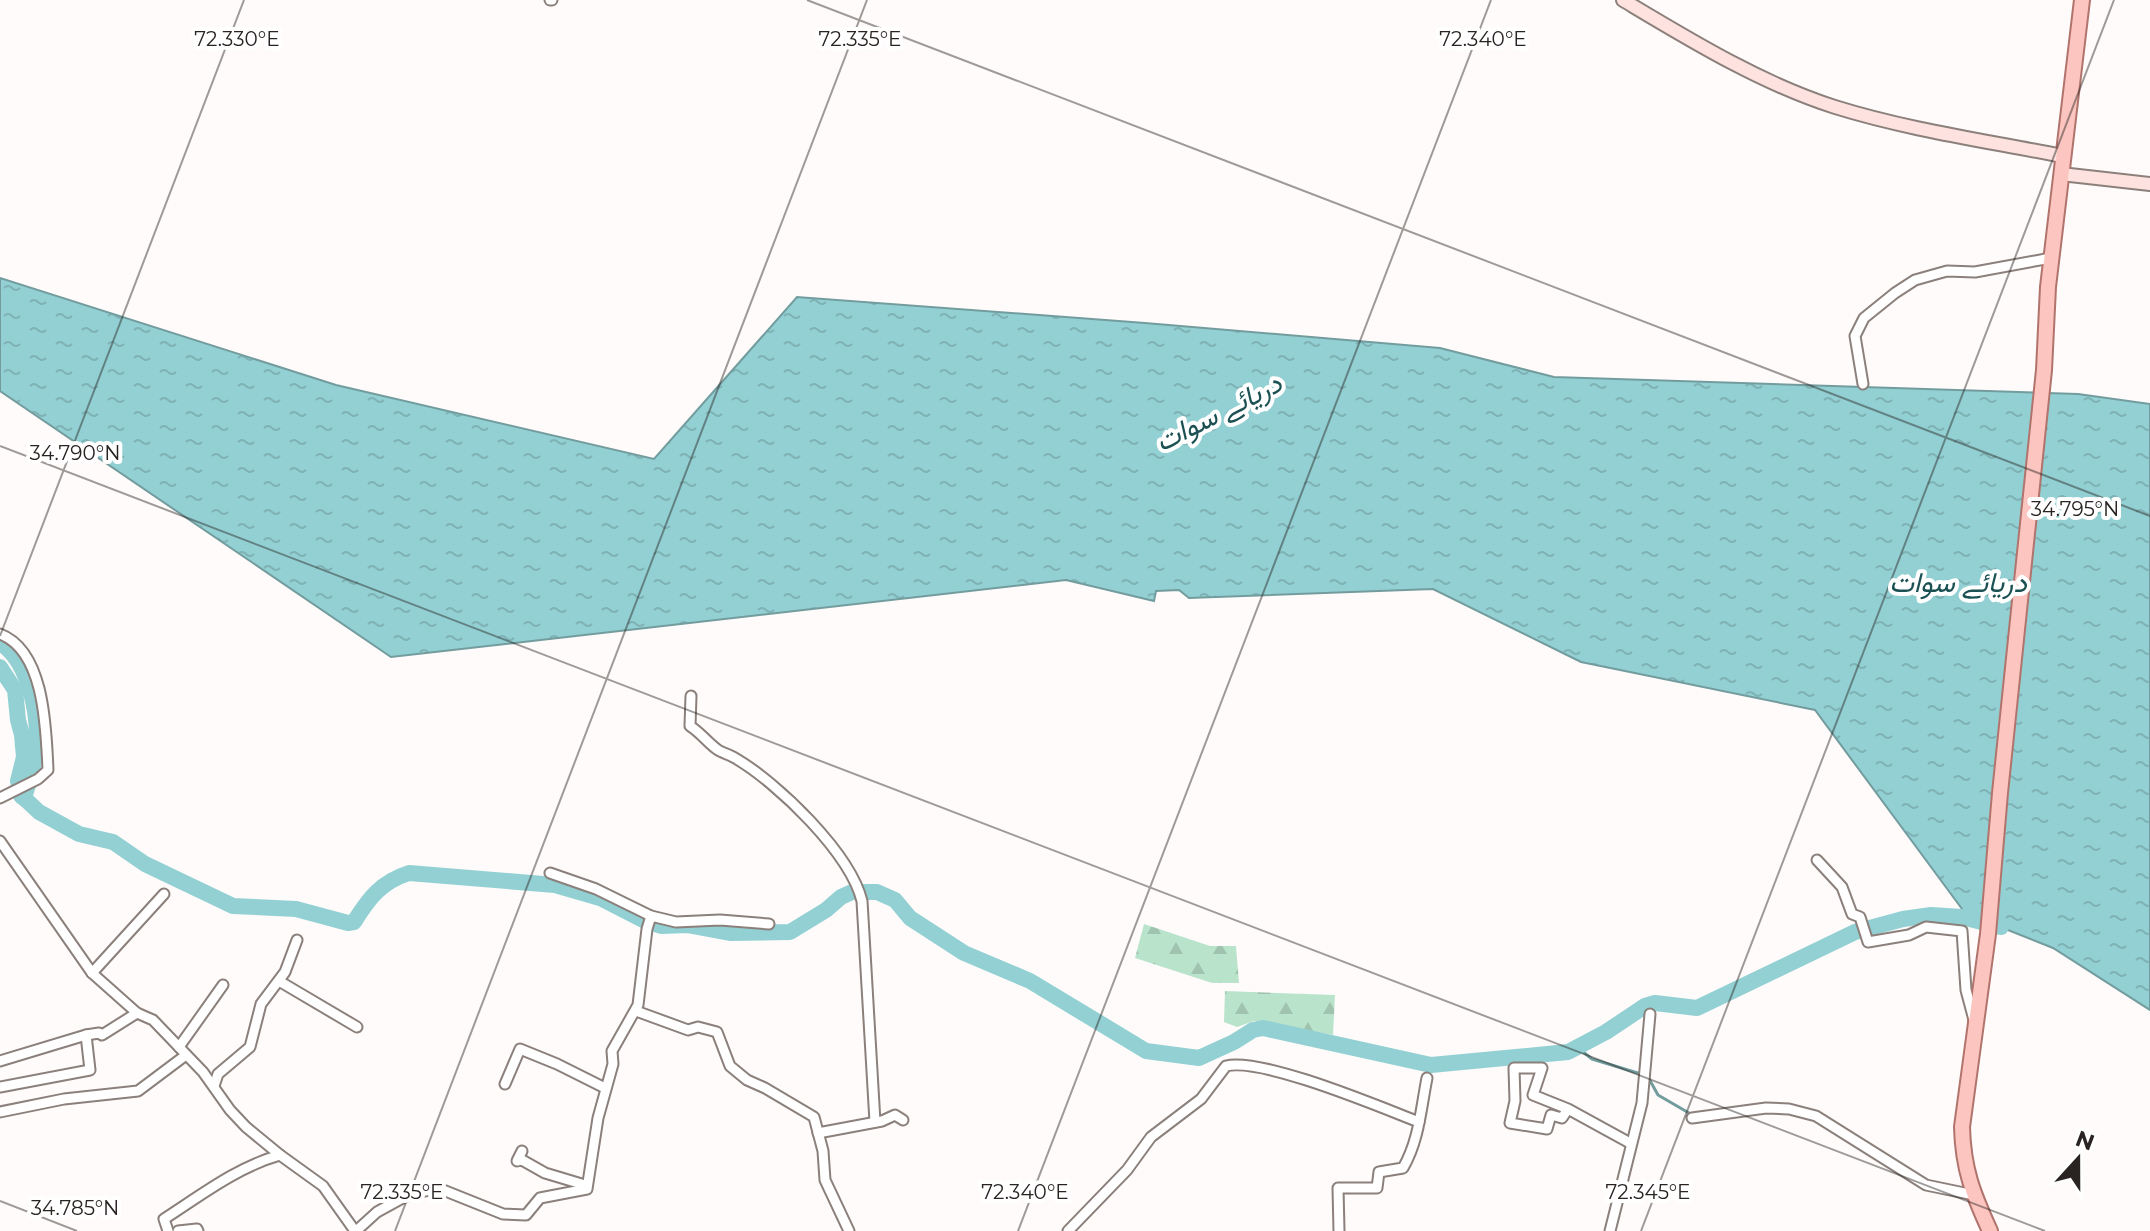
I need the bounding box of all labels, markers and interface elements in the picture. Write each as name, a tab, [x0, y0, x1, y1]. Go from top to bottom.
text: 72.330°E	[194, 27, 280, 51]
text: 72.335°E	[819, 27, 901, 51]
text: 72.340°E	[1439, 27, 1527, 51]
water label: دریائے سوات	[1149, 365, 1288, 459]
text: 34.790°N	[30, 441, 120, 465]
text: 34.795°N	[2031, 497, 2119, 521]
water label: دریائے سوات	[1889, 565, 2027, 600]
north arrow	[2038, 1119, 2118, 1199]
text: N	[2072, 1125, 2098, 1157]
text: 72.335°E	[361, 1180, 443, 1204]
text: 72.340°E	[981, 1180, 1069, 1204]
text: 72.345°E	[1605, 1180, 1691, 1204]
text: 34.785°N	[31, 1196, 119, 1220]

